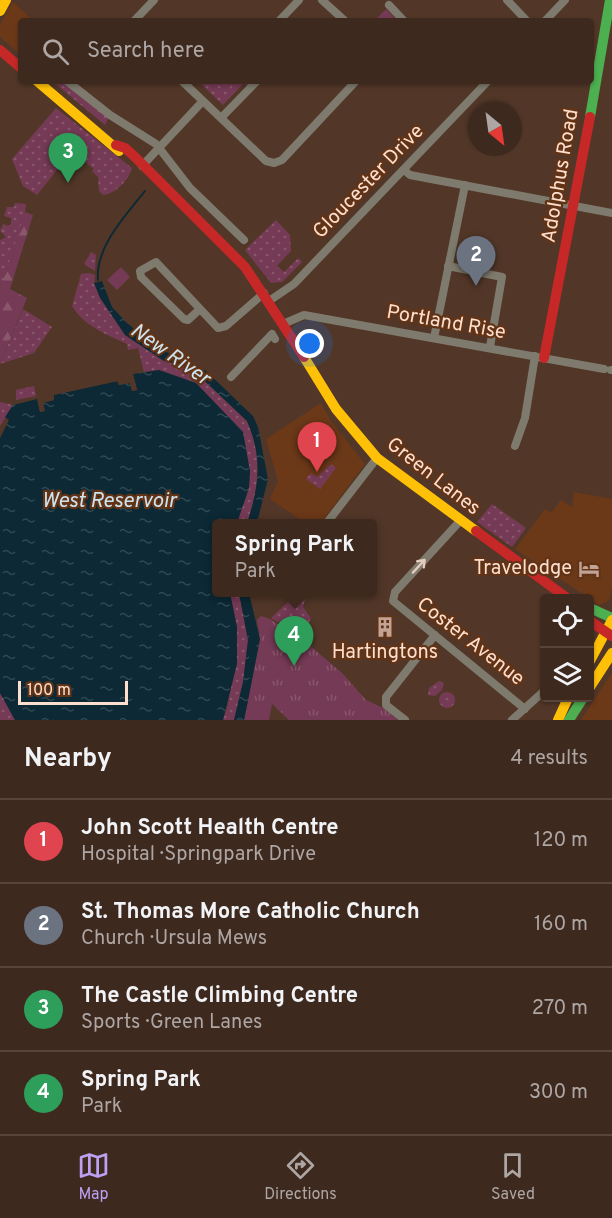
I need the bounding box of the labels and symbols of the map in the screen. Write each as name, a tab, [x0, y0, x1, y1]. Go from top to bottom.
north arrow	[468, 102, 522, 156]
street label: Adolphus Road	[536, 107, 586, 245]
street label: Gloucester Drive	[308, 119, 430, 245]
pin: 3	[48, 134, 88, 183]
pin: 2	[456, 236, 496, 286]
street label: Portland Rise	[384, 300, 508, 346]
water label: New River	[125, 318, 217, 393]
your location	[295, 329, 324, 358]
pin: 1	[298, 422, 336, 472]
street label: Green Lanes	[381, 432, 485, 522]
water label: West Reservoir	[42, 488, 178, 515]
place label: Travelodge	[473, 556, 572, 582]
hotel icon: Travelodge	[577, 557, 601, 581]
one-way arrow	[412, 558, 427, 573]
street label: Coster Avenue	[411, 592, 529, 692]
building icon: Hartingtons	[373, 615, 397, 639]
pin: 4	[274, 616, 314, 666]
place label: Hartingtons	[332, 640, 438, 666]
scale bar	[18, 678, 128, 706]

